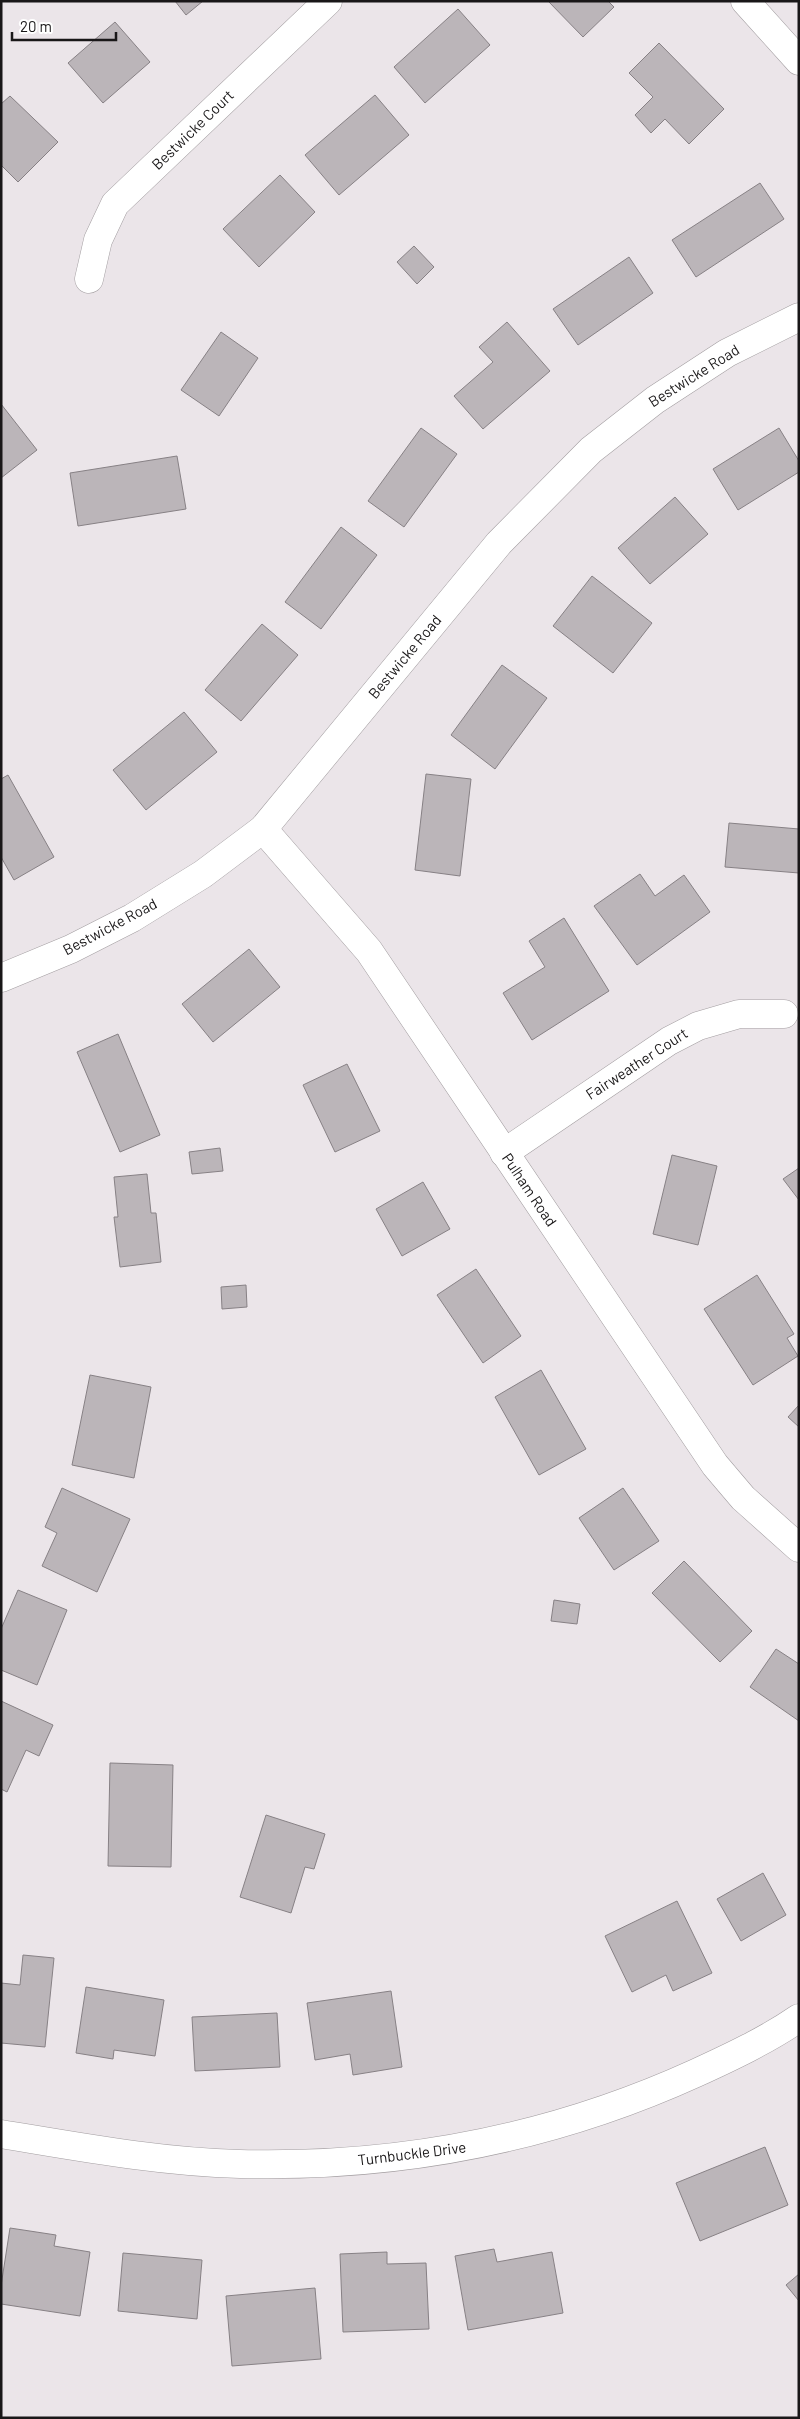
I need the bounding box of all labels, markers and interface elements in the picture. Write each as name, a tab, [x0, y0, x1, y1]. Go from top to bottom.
scale bar	[12, 10, 116, 42]
text: 20 m	[20, 17, 52, 35]
street label: Bestwicke Court	[148, 86, 237, 173]
street label: Bestwicke Road	[645, 340, 742, 410]
street label: Bestwicke Road	[364, 611, 444, 702]
street label: Bestwicke Road	[59, 894, 160, 958]
street label: Fairweather Court	[582, 1024, 691, 1103]
street label: Pulham Road	[499, 1149, 561, 1230]
street label: Turnbuckle Drive	[357, 2137, 467, 2169]

